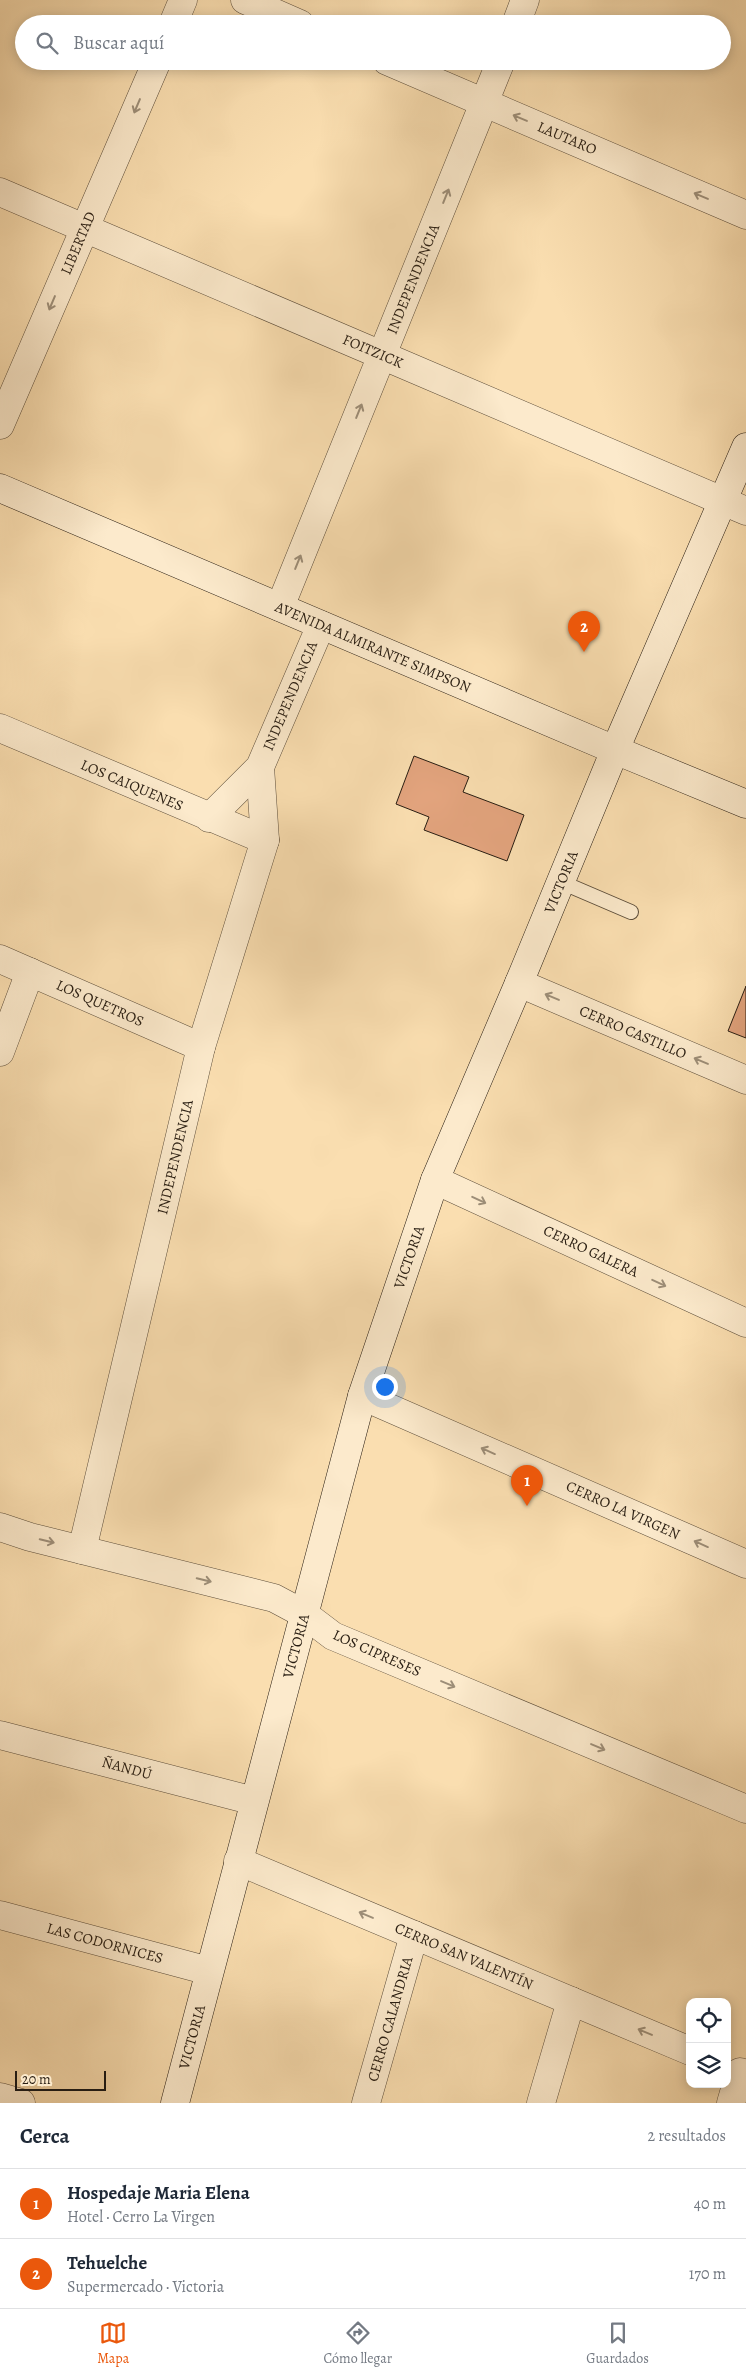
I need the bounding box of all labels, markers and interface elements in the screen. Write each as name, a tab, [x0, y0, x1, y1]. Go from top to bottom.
search box	[15, 15, 731, 70]
icon: search	[33, 29, 61, 57]
text: Buscar aquí	[73, 30, 164, 56]
one-way arrow	[132, 98, 142, 113]
one-way arrow	[513, 113, 528, 122]
street label: LAUTARO	[534, 117, 600, 159]
one-way arrow	[442, 189, 451, 204]
one-way arrow	[694, 190, 709, 200]
street label: LIBERTAD	[56, 208, 100, 278]
street label: INDEPENDENCIA	[382, 221, 444, 337]
one-way arrow	[47, 295, 57, 310]
street label: FOITZICK	[340, 329, 407, 373]
one-way arrow	[355, 404, 364, 420]
one-way arrow	[294, 555, 303, 570]
street label: AVENIDA ALMIRANTE SIMPSON	[271, 596, 474, 697]
pin: 2	[568, 611, 600, 652]
street label: INDEPENDENCIA	[258, 638, 322, 754]
street label: LOS CAIQUENES	[78, 754, 186, 816]
street label: VICTORIA	[539, 848, 583, 917]
street label: LOS QUETROS	[53, 975, 147, 1031]
one-way arrow	[545, 992, 560, 1002]
street label: CERRO CASTILLO	[576, 1000, 690, 1064]
one-way arrow	[694, 1056, 709, 1066]
street label: INDEPENDENCIA	[152, 1097, 198, 1216]
one-way arrow	[471, 1196, 486, 1205]
street label: CERRO GALERA	[540, 1220, 642, 1282]
street label: VICTORIA	[389, 1223, 429, 1292]
one-way arrow	[651, 1279, 666, 1288]
your location	[372, 1374, 398, 1400]
one-way arrow	[481, 1445, 496, 1455]
pin: 1	[511, 1465, 543, 1506]
street label: CERRO LA VIRGEN	[563, 1476, 683, 1544]
one-way arrow	[38, 1537, 54, 1546]
one-way arrow	[694, 1539, 709, 1548]
one-way arrow	[196, 1576, 212, 1585]
street label: VICTORIA	[278, 1612, 314, 1681]
street label: LOS CIPRESES	[330, 1625, 424, 1681]
one-way arrow	[440, 1680, 455, 1690]
one-way arrow	[590, 1743, 605, 1752]
street label: ÑANDÚ	[100, 1752, 154, 1784]
one-way arrow	[359, 1909, 374, 1919]
street label: LAS CODORNICES	[45, 1918, 165, 1968]
street label: CERRO SAN VALENTÍN	[392, 1918, 536, 1994]
street label: CERRO CALANDRIA	[363, 1954, 417, 2084]
map controls	[686, 1998, 731, 2088]
button: locate	[686, 1998, 731, 2043]
street label: VICTORIA	[174, 2003, 210, 2072]
one-way arrow	[638, 2027, 653, 2037]
button: layers	[686, 2043, 731, 2088]
scale bar	[15, 2068, 106, 2091]
text: 20 m	[22, 2070, 51, 2089]
text: Cerca	[20, 2122, 70, 2150]
text: 2 resultados	[647, 2125, 726, 2147]
text: Hospedaje Maria Elena	[67, 2180, 250, 2206]
text: 1	[33, 2193, 39, 2215]
text: 40 m	[694, 2193, 726, 2215]
text: Hotel · Cerro La Virgen	[67, 2206, 215, 2228]
text: Tehuelche	[67, 2250, 147, 2276]
text: 2	[32, 2263, 40, 2285]
text: 170 m	[689, 2263, 726, 2285]
text: Supermercado · Victoria	[67, 2276, 224, 2298]
tab: Mapa	[97, 2319, 129, 2368]
tab: Cómo llegar	[324, 2319, 392, 2368]
tab: Guardados	[586, 2319, 649, 2368]

